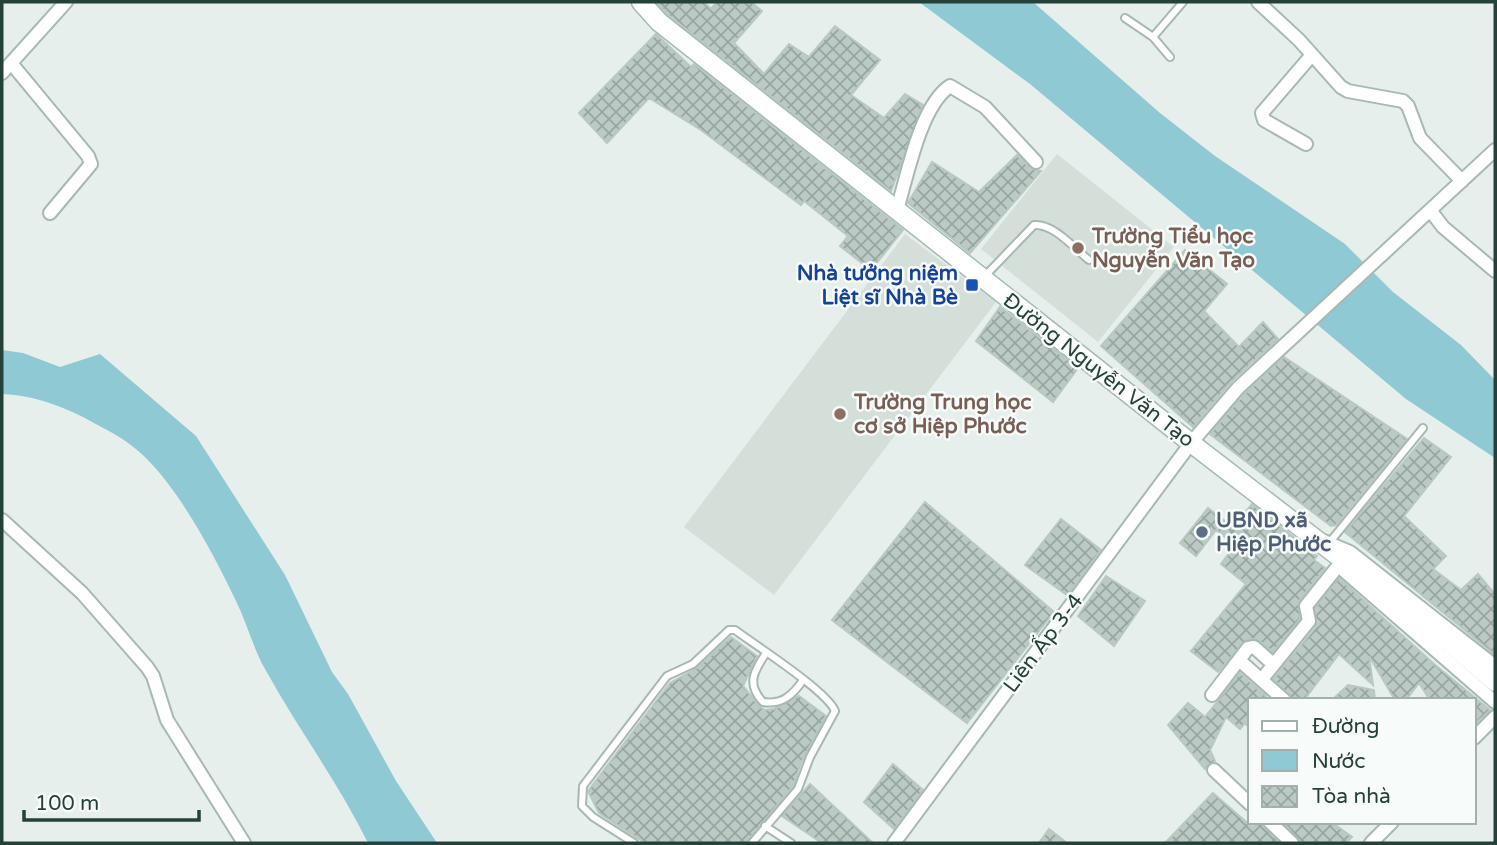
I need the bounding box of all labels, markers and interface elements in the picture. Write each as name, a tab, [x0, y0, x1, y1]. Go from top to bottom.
place label: Trường Tiểu học Nguyễn Văn Tạo	[1091, 224, 1255, 273]
marker: Trường Tiểu học Nguyễn Văn Tạo	[1070, 240, 1086, 256]
place label: Nhà tưởng niệm Liệt sĩ Nhà Bè	[797, 261, 958, 310]
marker: Nhà tưởng niệm Liệt sĩ Nhà Bè	[964, 277, 980, 293]
street label: Đường Nguyễn Văn Tạo	[998, 288, 1199, 453]
place label: Trường Trung học cơ sở Hiệp Phước	[853, 390, 1031, 439]
marker: Trường Trung học cơ sở Hiệp Phước	[832, 406, 848, 422]
place label: UBND xã Hiệp Phước	[1216, 508, 1331, 557]
marker: UBND xã Hiệp Phước	[1194, 524, 1210, 540]
street label: Liên Ấp 3-4	[997, 588, 1089, 697]
legend	[1248, 698, 1476, 824]
text: Đường	[1312, 714, 1380, 739]
text: Nước	[1312, 749, 1366, 774]
scale bar	[24, 778, 200, 822]
text: Tòa nhà	[1312, 784, 1391, 809]
text: 100 m	[35, 791, 99, 816]

